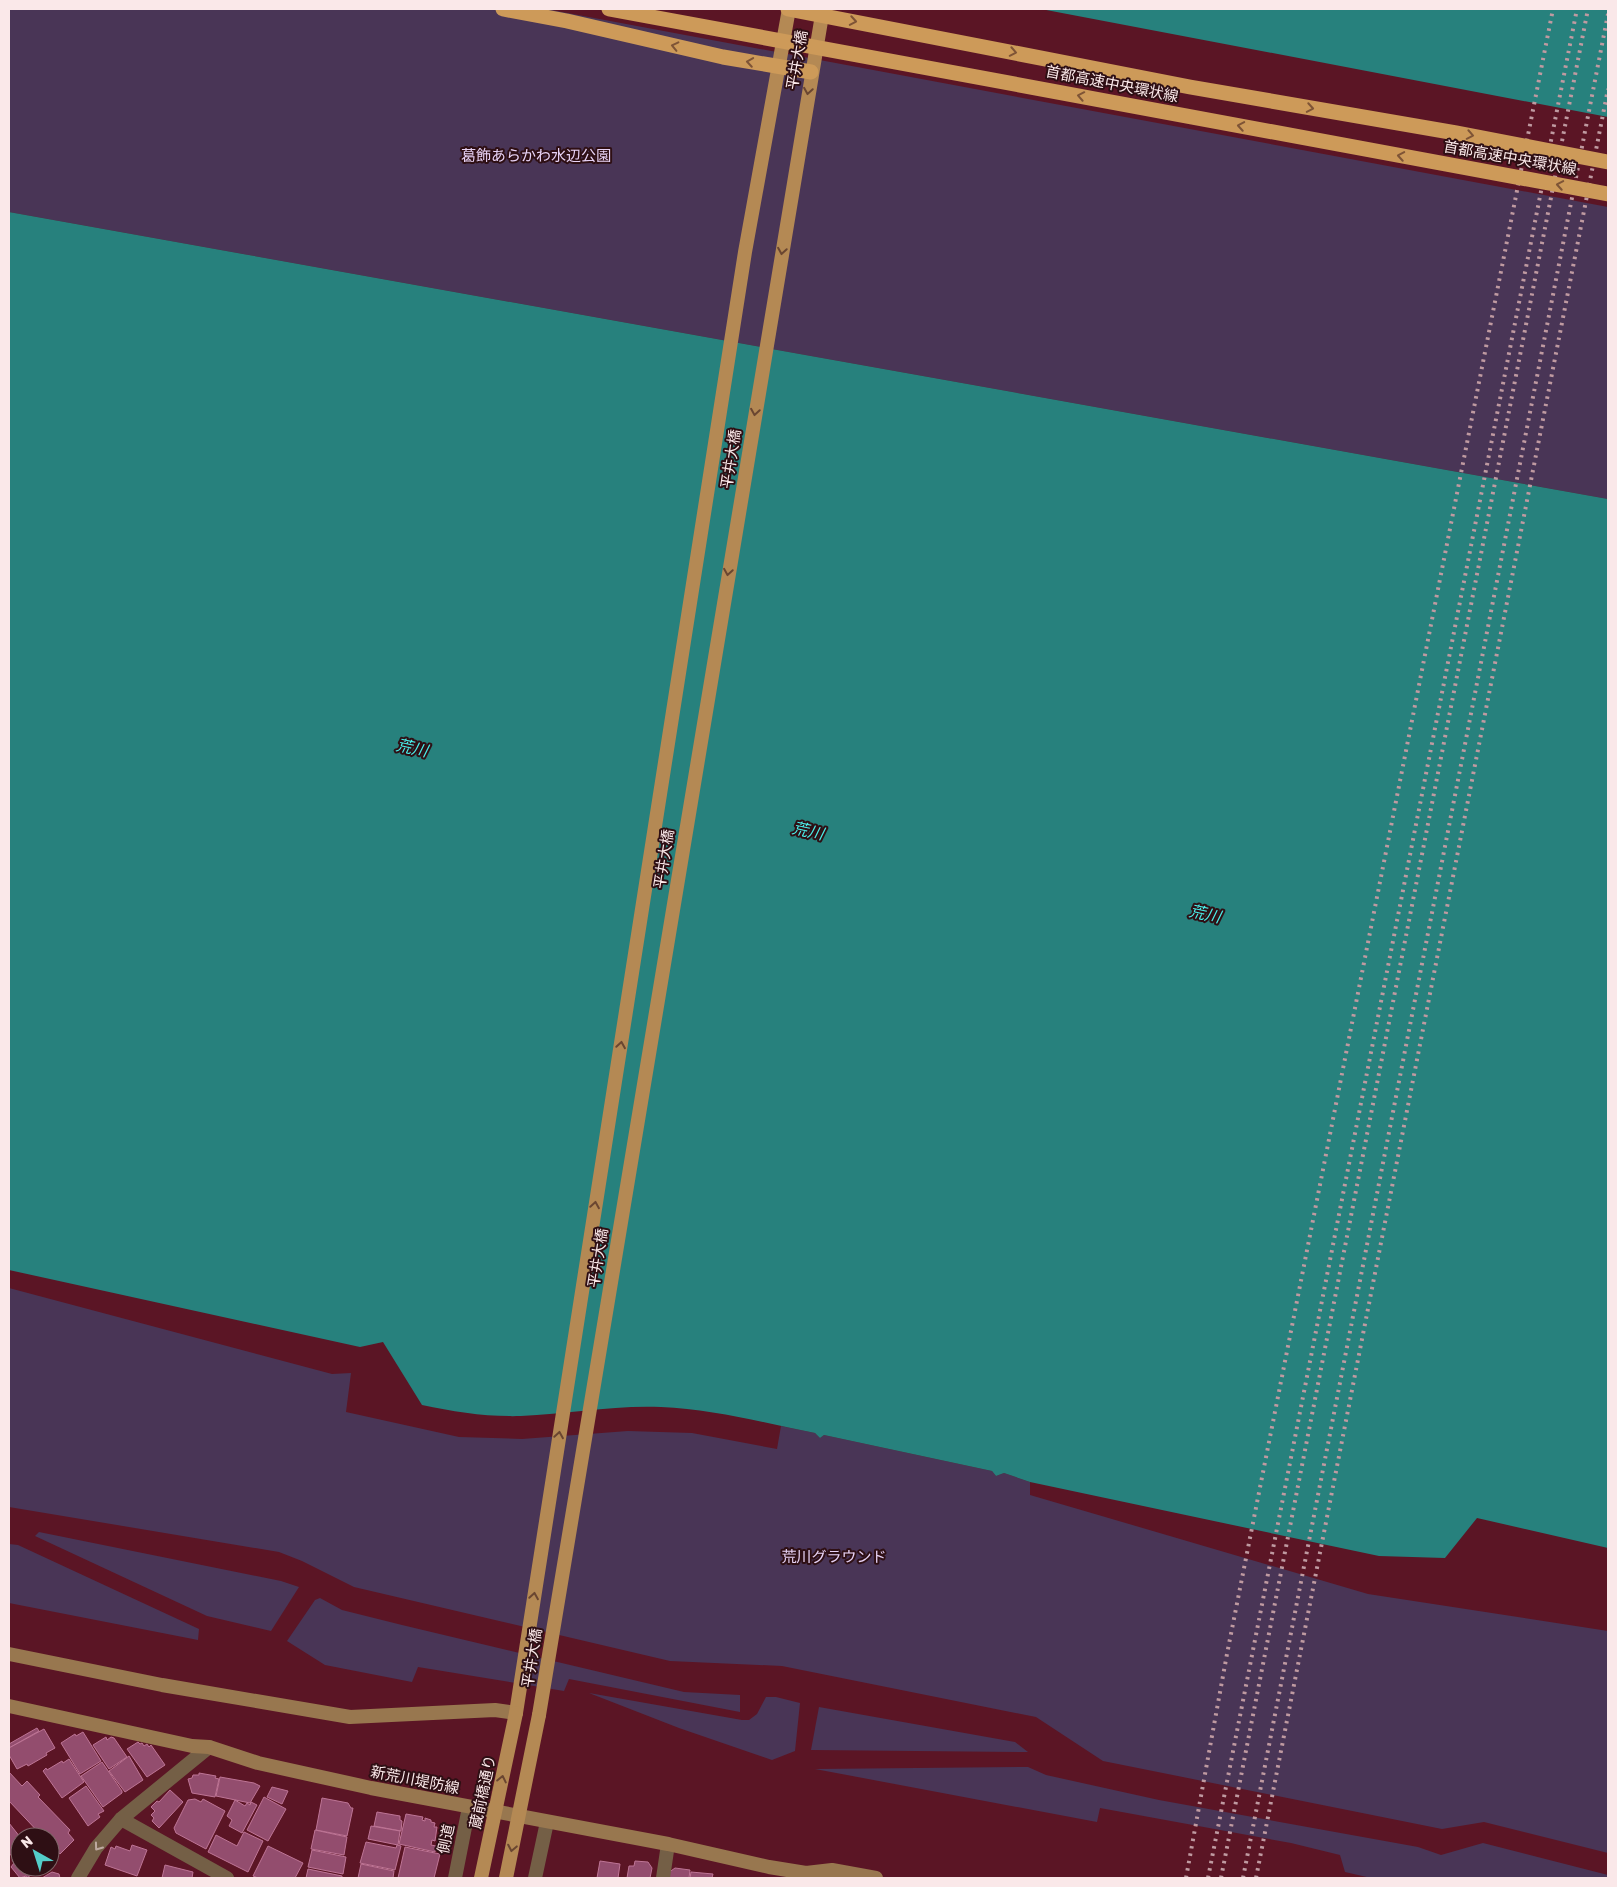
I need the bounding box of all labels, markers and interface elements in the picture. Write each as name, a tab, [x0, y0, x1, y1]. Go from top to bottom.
one-way arrow	[849, 15, 858, 25]
street label: 平井大橋	[783, 29, 811, 91]
one-way arrow	[671, 41, 680, 52]
one-way arrow	[1008, 46, 1017, 57]
one-way arrow	[745, 58, 754, 68]
street label: 首都高速中央環状線	[1044, 62, 1180, 106]
one-way arrow	[804, 87, 814, 96]
one-way arrow	[1077, 92, 1085, 102]
one-way arrow	[1306, 102, 1314, 112]
one-way arrow	[1236, 121, 1245, 132]
one-way arrow	[1466, 130, 1474, 140]
street label: 首都高速中央環状線	[1442, 137, 1578, 179]
park label: 葛飾あらかわ水辺公園	[461, 147, 611, 165]
one-way arrow	[1396, 151, 1405, 161]
one-way arrow	[1556, 181, 1565, 191]
one-way arrow	[777, 247, 787, 256]
one-way arrow	[750, 408, 761, 416]
street label: 平井大橋	[717, 428, 745, 490]
one-way arrow	[724, 568, 734, 576]
water label: 荒川	[394, 735, 432, 761]
water label: 荒川	[790, 818, 828, 844]
street label: 平井大橋	[650, 828, 678, 890]
water label: 荒川	[1187, 901, 1225, 927]
one-way arrow	[615, 1041, 625, 1049]
one-way arrow	[590, 1201, 600, 1210]
street label: 平井大橋	[584, 1227, 612, 1289]
one-way arrow	[554, 1431, 564, 1439]
park label: 荒川グラウンド	[781, 1548, 887, 1566]
one-way arrow	[528, 1591, 539, 1599]
street label: 平井大橋	[518, 1627, 546, 1689]
street label: 蔵前橋通り	[466, 1753, 500, 1831]
street label: 新荒川堤防線	[369, 1763, 461, 1797]
one-way arrow	[496, 1775, 507, 1784]
street label: 側道	[434, 1822, 458, 1856]
north arrow	[10, 1827, 60, 1877]
text: N	[18, 1833, 36, 1852]
one-way arrow	[95, 1841, 104, 1851]
one-way arrow	[507, 1844, 517, 1852]

